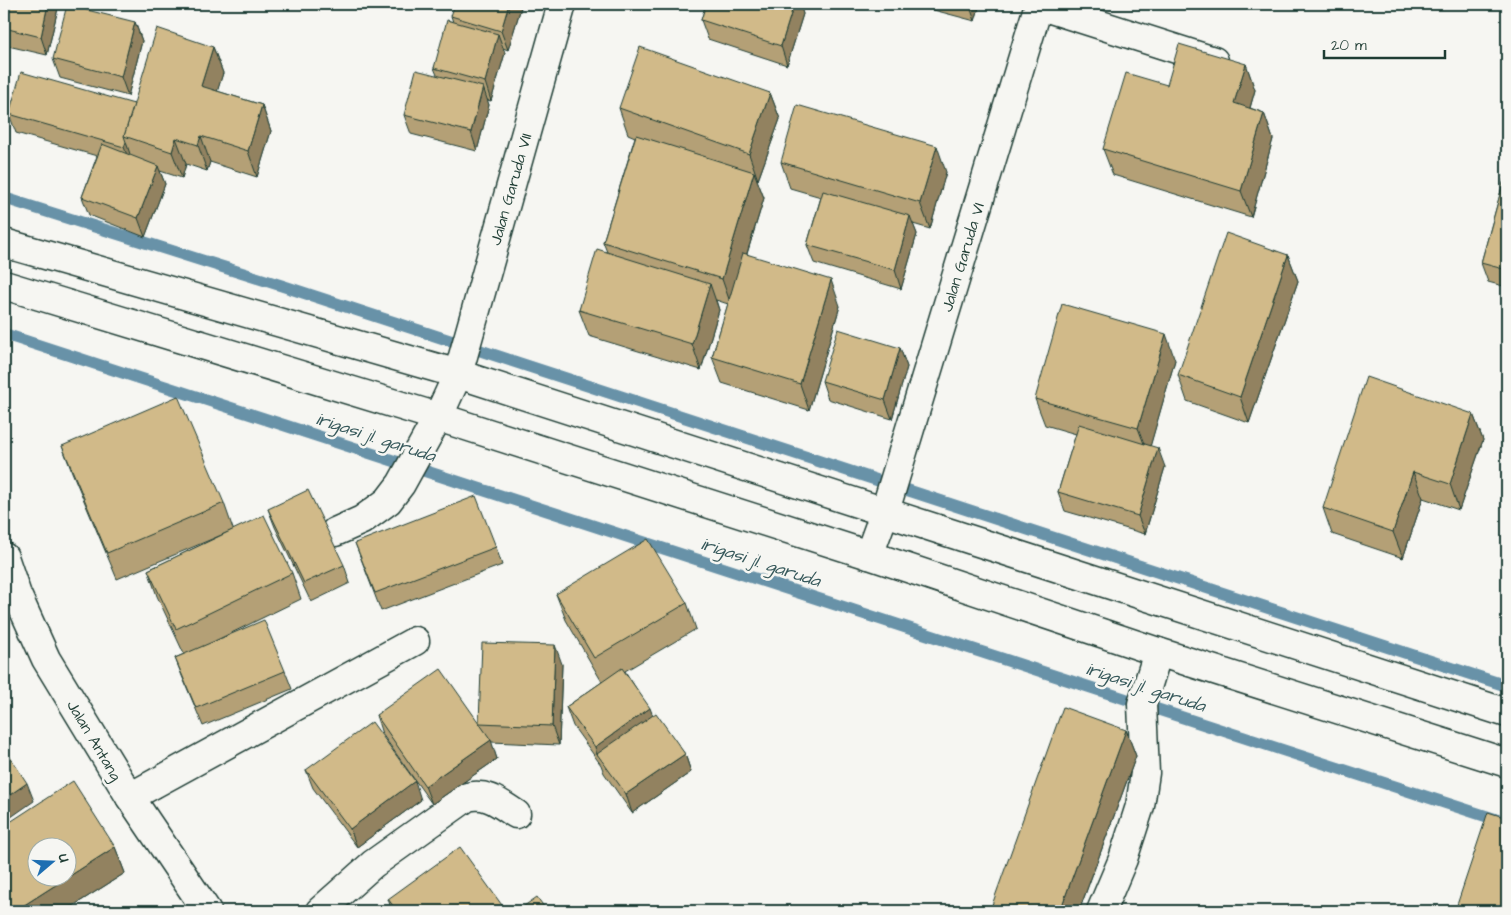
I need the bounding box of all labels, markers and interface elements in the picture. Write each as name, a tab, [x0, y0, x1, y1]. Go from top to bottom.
scale bar	[1324, 28, 1445, 60]
text: 20 m	[1331, 35, 1367, 56]
street label: Jalan Garuda VII	[484, 131, 537, 248]
street label: Jalan Garuda VI	[936, 200, 990, 315]
water label: irigasi jl. garuda	[312, 406, 440, 470]
water label: irigasi jl. garuda	[697, 531, 825, 595]
water label: irigasi jl. garuda	[1082, 656, 1210, 720]
street label: Jalan Antang	[60, 696, 127, 786]
north arrow	[28, 838, 78, 888]
text: U	[53, 851, 74, 865]

